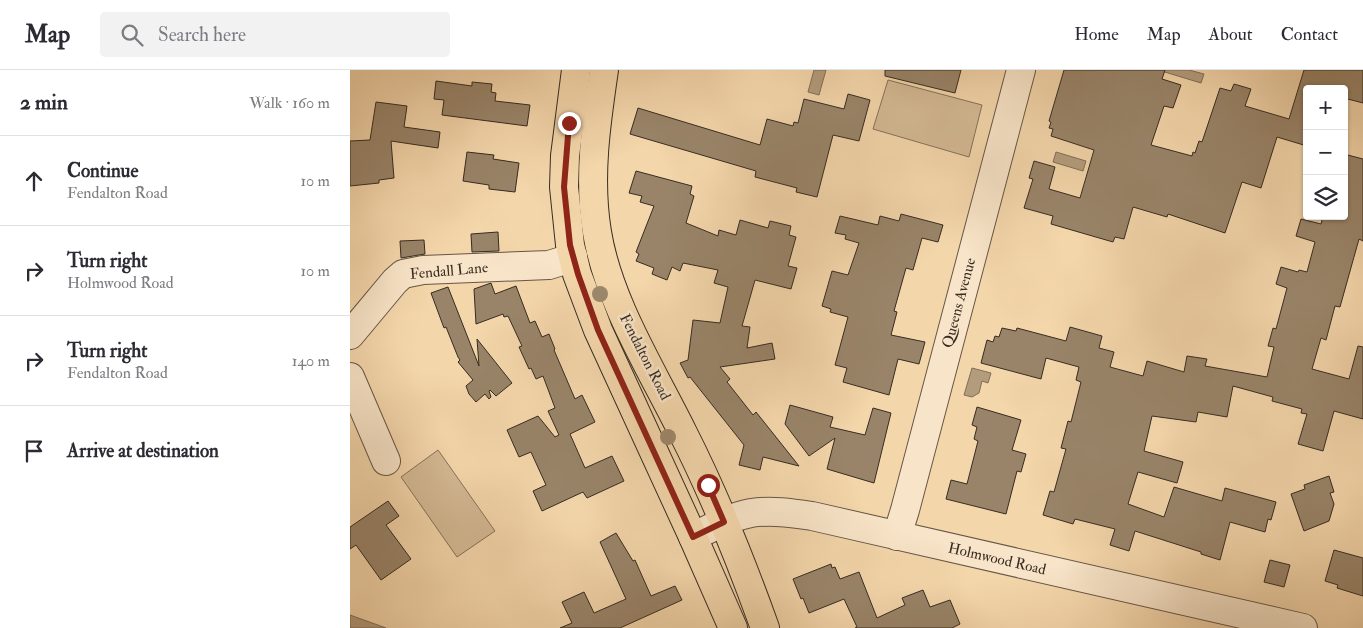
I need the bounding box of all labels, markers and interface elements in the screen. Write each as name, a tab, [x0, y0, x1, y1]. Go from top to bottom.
search box	[100, 12, 450, 57]
text: Map	[25, 19, 70, 50]
icon: search	[118, 21, 146, 49]
text: Search here	[158, 23, 246, 47]
text: Home	[1074, 23, 1119, 46]
text: Map	[1147, 23, 1181, 46]
text: About	[1209, 23, 1253, 46]
text: Contact	[1281, 23, 1338, 46]
map controls	[1303, 85, 1348, 220]
button: +	[1303, 85, 1348, 130]
text: 2 min	[20, 89, 68, 116]
text: Walk · 160 m	[249, 93, 330, 113]
route end	[558, 112, 581, 135]
button: −	[1303, 130, 1348, 175]
text: Continue	[67, 159, 138, 183]
icon: ahead	[20, 167, 48, 195]
text: 10 m	[300, 171, 330, 191]
button: layers	[1303, 175, 1348, 220]
text: Fendalton Road	[67, 183, 168, 203]
text: Turn right	[67, 249, 147, 273]
street label: Queens Avenue	[938, 256, 980, 350]
icon: right	[20, 257, 48, 285]
street label: Fendall Lane	[409, 258, 489, 284]
text: 10 m	[300, 261, 330, 281]
text: Holmwood Road	[67, 273, 174, 293]
street label: Fendalton Road	[615, 311, 675, 404]
text: Turn right	[67, 339, 147, 363]
icon: right	[20, 347, 48, 375]
text: 140 m	[292, 351, 330, 371]
text: Fendalton Road	[67, 363, 168, 383]
icon: arrive	[20, 437, 48, 465]
text: Arrive at destination	[67, 439, 219, 463]
route start	[697, 474, 720, 497]
street label: Holmwood Road	[946, 538, 1048, 580]

